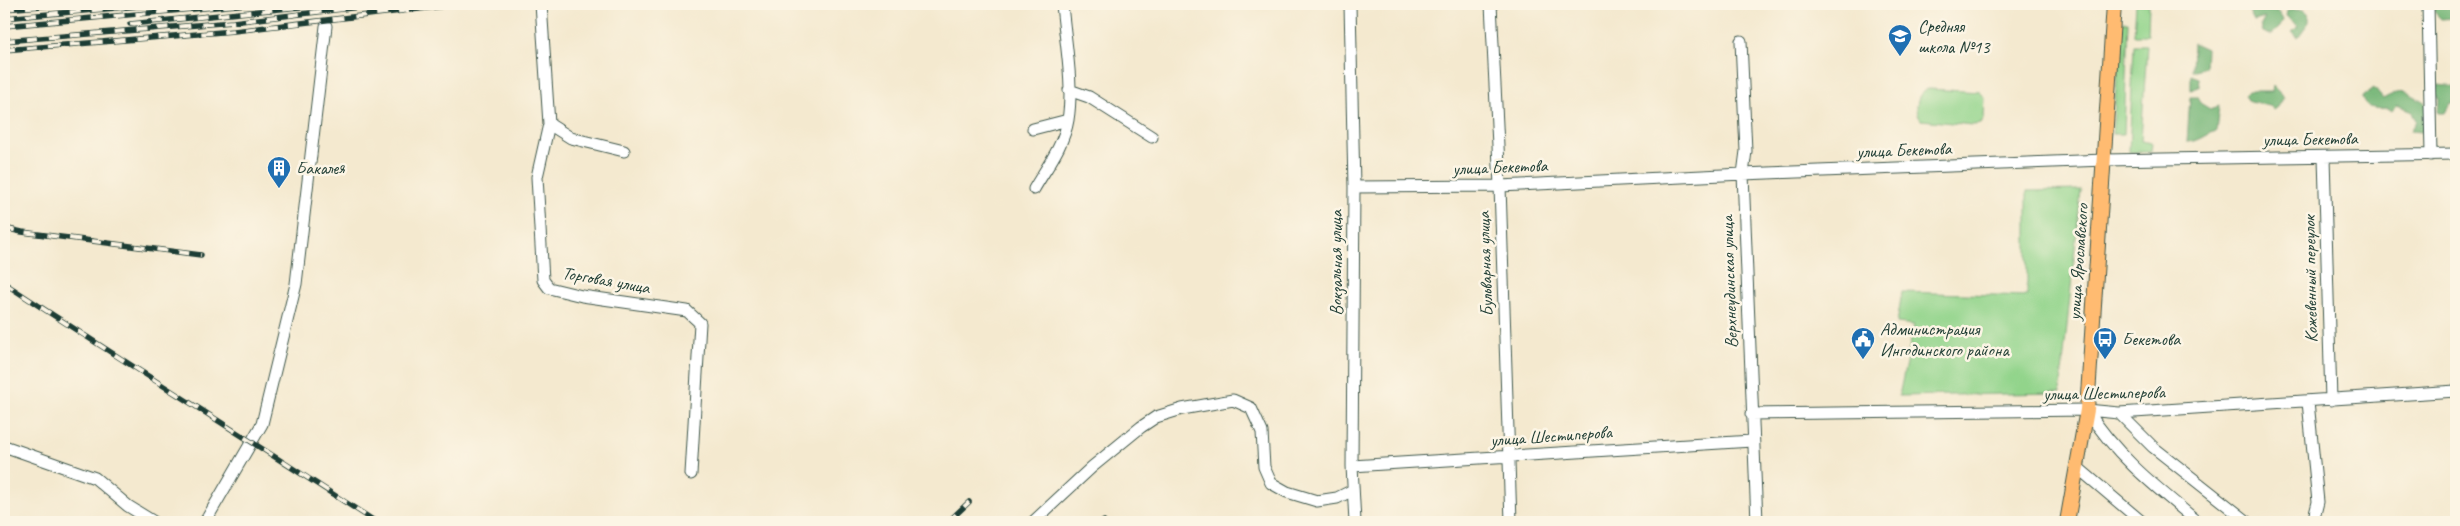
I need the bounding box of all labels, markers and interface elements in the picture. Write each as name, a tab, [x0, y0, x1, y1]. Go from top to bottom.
place label: Средняя школа №13	[1918, 15, 1991, 58]
school or university icon: Средняя школа №13	[1887, 23, 1913, 57]
street label: улица Бекетова	[2261, 127, 2359, 151]
street label: улица Бекетова	[1855, 137, 1953, 163]
street label: улица Бекетова	[1451, 154, 1549, 180]
building icon: Бакалея	[266, 155, 292, 189]
place label: Бакалея	[296, 157, 346, 179]
street label: улица Ярославского	[2063, 201, 2093, 322]
street label: Вокзальная улица	[1325, 209, 1348, 316]
street label: Бульварная улица	[1472, 210, 1498, 317]
street label: Кожевенный переулок	[2298, 213, 2322, 343]
street label: Верхнеудинская улица	[1716, 214, 1742, 349]
street label: Торговая улица	[561, 262, 652, 299]
place label: Администрация Ингодинского района	[1880, 318, 2010, 361]
public building icon: Администрация Ингодинского района	[1850, 326, 1876, 360]
bus stop icon: Бекетова	[2092, 326, 2118, 360]
place label: Бекетова	[2122, 328, 2181, 350]
street label: улица Шестиперова	[2042, 381, 2167, 405]
street label: улица Шестиперова	[1488, 421, 1614, 451]

